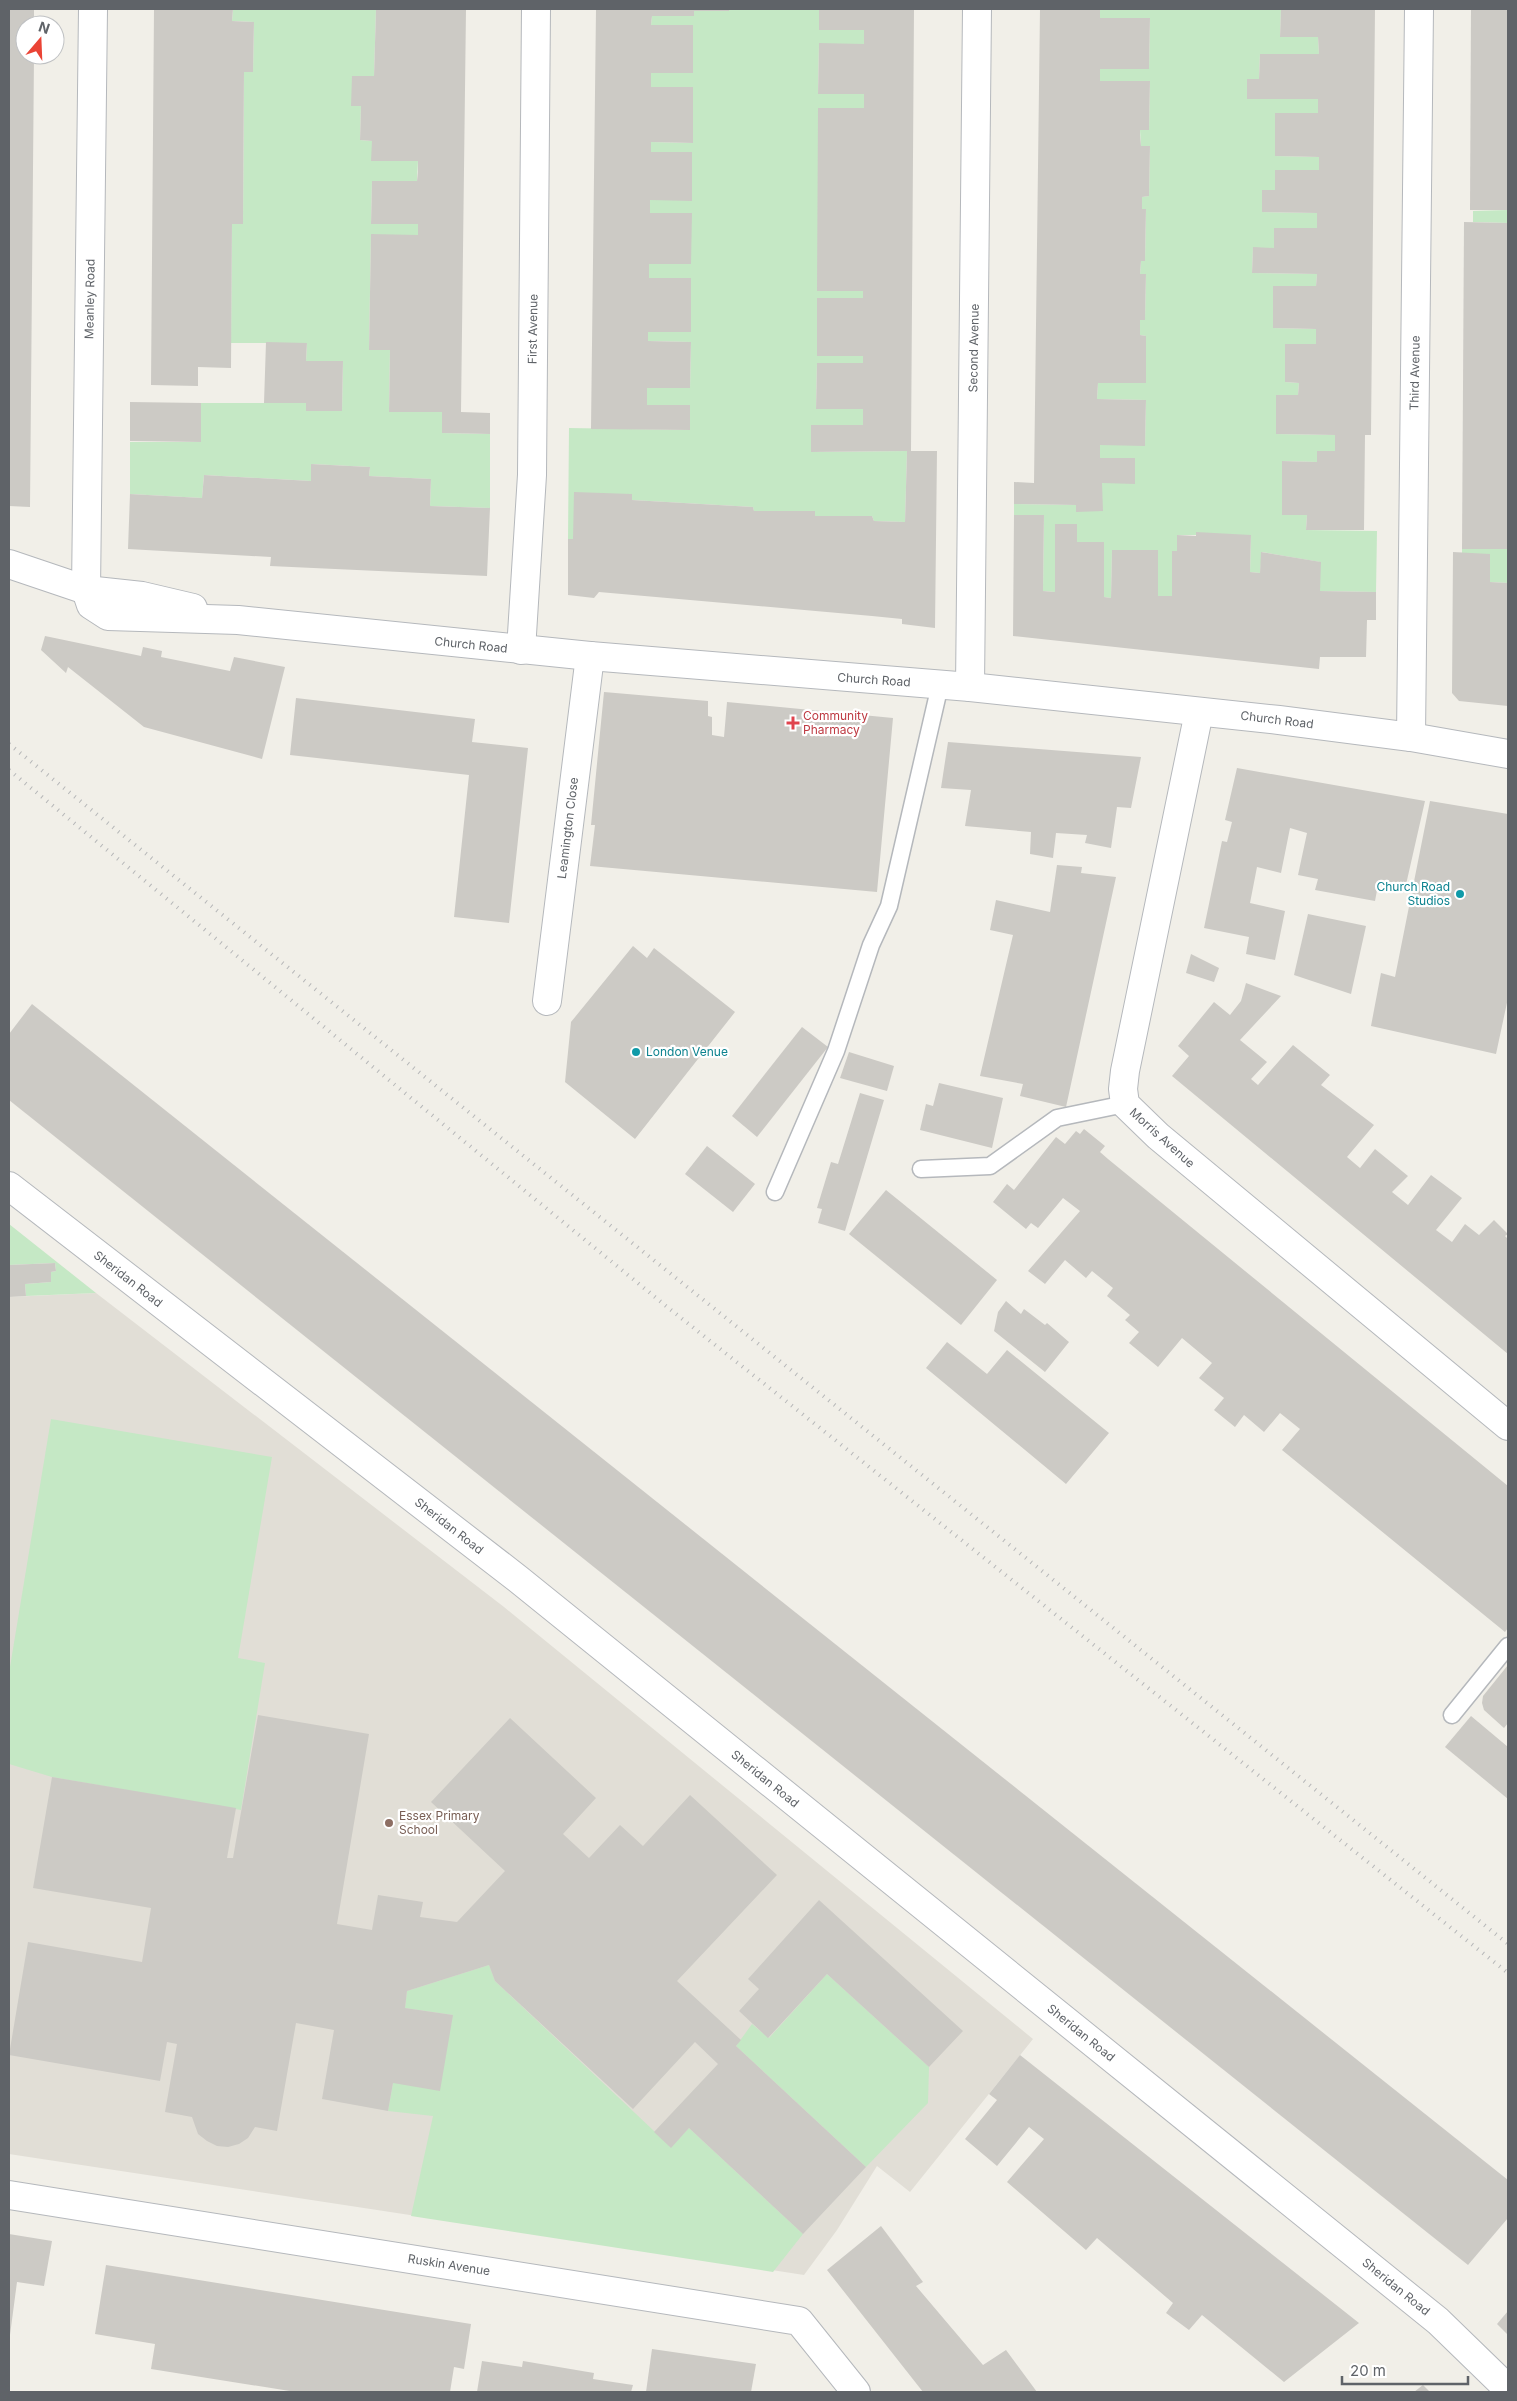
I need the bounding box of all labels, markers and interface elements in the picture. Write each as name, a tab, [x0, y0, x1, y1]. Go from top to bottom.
north arrow	[15, 15, 65, 65]
text: N	[37, 17, 52, 37]
street label: Meanley Road	[81, 259, 98, 339]
street label: First Avenue	[524, 294, 541, 364]
street label: Second Avenue	[965, 304, 982, 392]
street label: Third Avenue	[1406, 335, 1423, 411]
street label: Church Road	[434, 633, 508, 656]
street label: Church Road	[837, 669, 911, 690]
place label: Community Pharmacy	[803, 708, 868, 737]
street label: Church Road	[1240, 708, 1314, 731]
marker: Community Pharmacy	[787, 717, 799, 729]
street label: Leamington Close	[554, 776, 581, 880]
place label: Church Road Studios	[1376, 879, 1450, 908]
marker: Church Road Studios	[1454, 888, 1466, 900]
place label: London Venue	[646, 1044, 728, 1059]
marker: London Venue	[630, 1046, 642, 1058]
street label: Morris Avenue	[1127, 1105, 1198, 1171]
street label: Sheridan Road	[91, 1247, 166, 1310]
street label: Sheridan Road	[412, 1494, 487, 1557]
street label: Sheridan Road	[728, 1747, 802, 1811]
place label: Essex Primary School	[399, 1808, 480, 1837]
marker: Essex Primary School	[383, 1817, 395, 1829]
street label: Sheridan Road	[1044, 2001, 1118, 2065]
street label: Ruskin Avenue	[407, 2251, 491, 2278]
street label: Sheridan Road	[1359, 2255, 1433, 2319]
scale bar	[1342, 2354, 1468, 2386]
text: 20 m	[1350, 2361, 1386, 2380]

